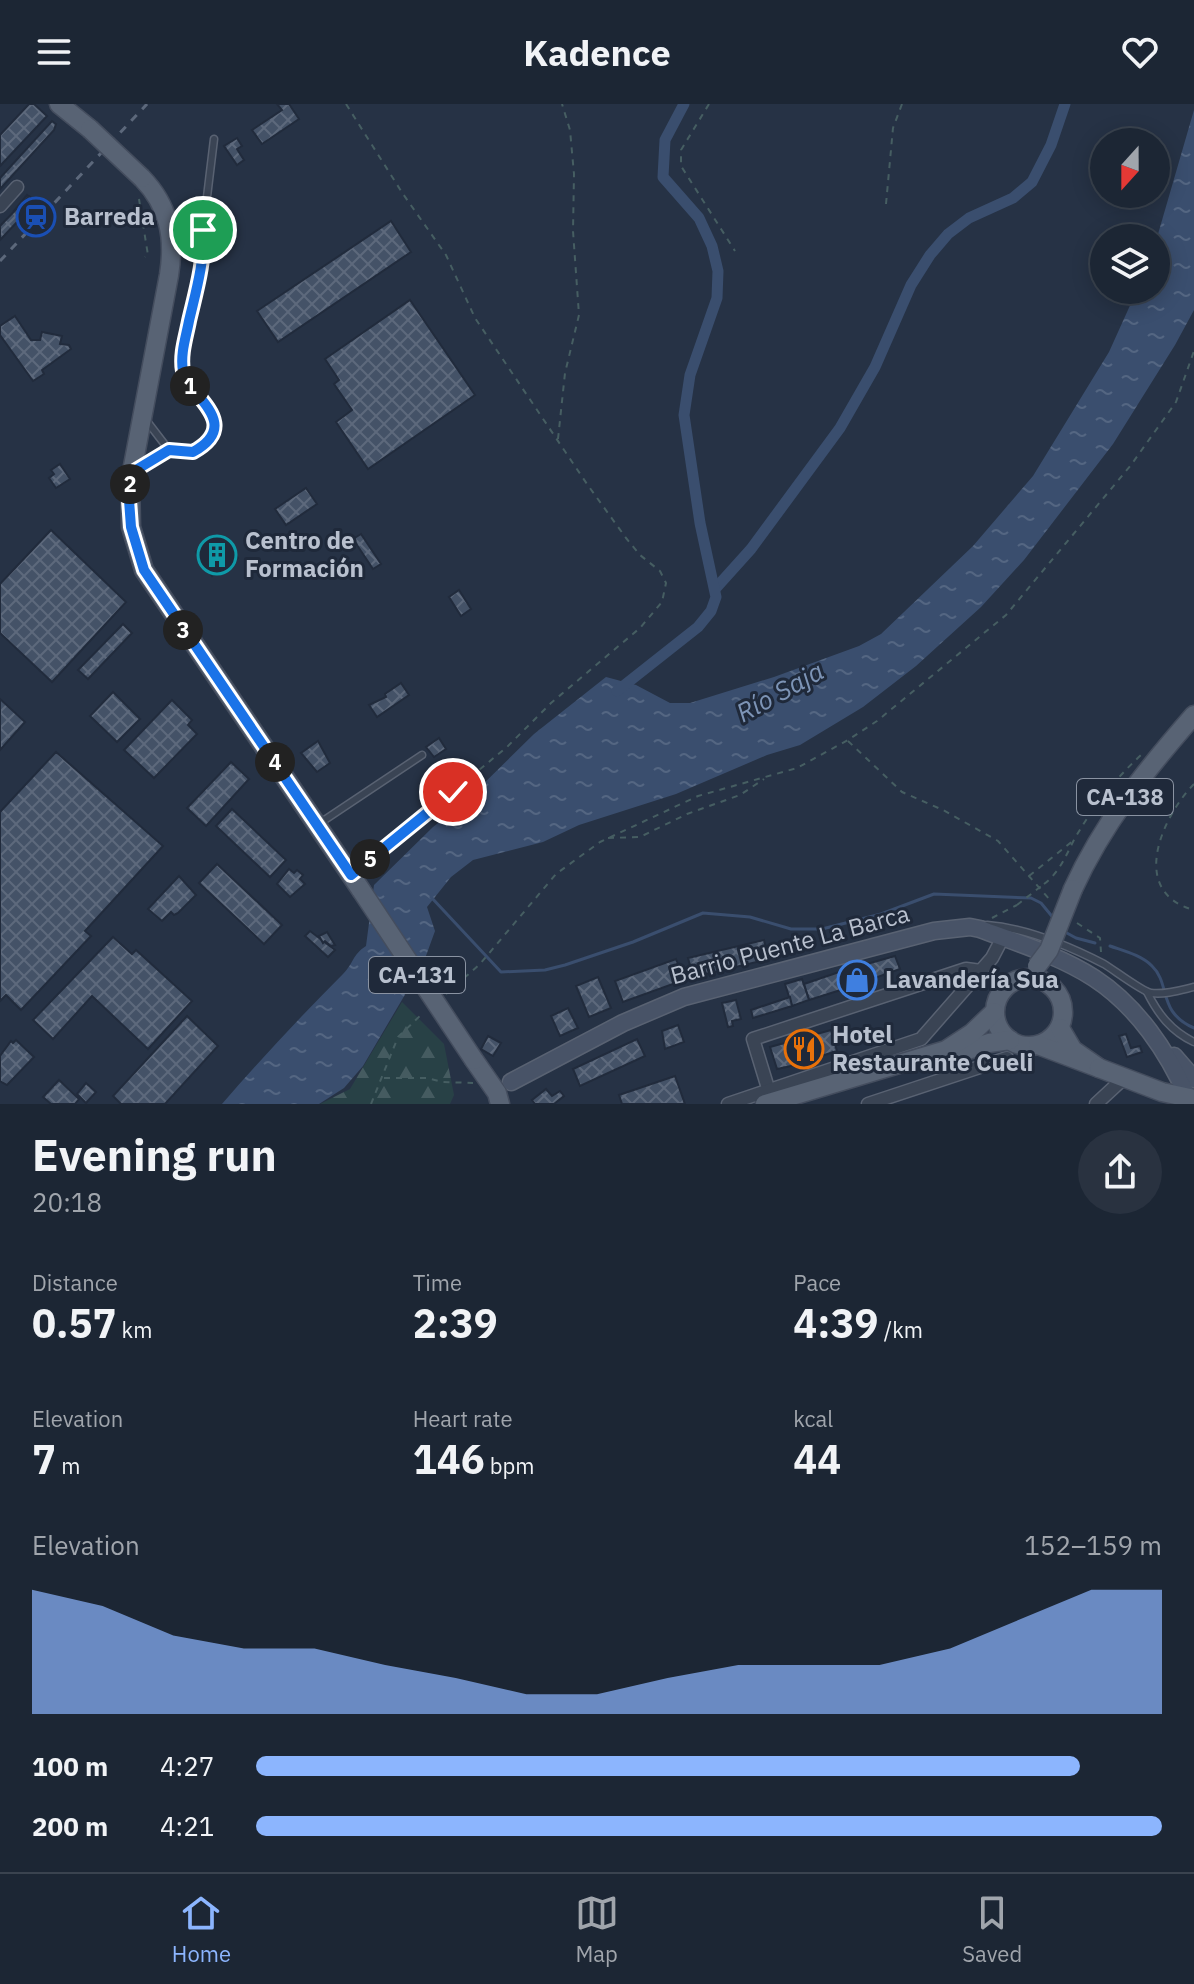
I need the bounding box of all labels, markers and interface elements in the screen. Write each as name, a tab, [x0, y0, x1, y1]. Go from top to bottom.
text: Kadence	[523, 29, 671, 76]
icon: menu	[32, 30, 76, 74]
icon: heart	[1118, 30, 1162, 74]
north arrow	[1090, 128, 1170, 208]
map controls	[1090, 128, 1170, 304]
station icon: Barreda	[15, 196, 57, 238]
pin	[169, 196, 237, 264]
place label: Barreda	[64, 200, 155, 232]
icon: arrive	[181, 208, 225, 252]
button: layers	[1090, 224, 1170, 304]
pin: 1	[170, 366, 210, 406]
text: 1	[183, 371, 197, 400]
pin: 2	[110, 464, 150, 504]
text: 2	[123, 469, 137, 498]
place label: Centro de Formación	[245, 524, 364, 584]
building icon: Centro de Formación	[196, 534, 238, 576]
pin: 3	[163, 610, 203, 650]
text: 3	[176, 615, 190, 644]
water label: Río Saja	[730, 653, 829, 729]
pin: 4	[255, 742, 295, 782]
text: 4	[268, 747, 282, 776]
pin	[419, 758, 487, 826]
icon: check	[431, 770, 475, 814]
road number: CA-138	[1077, 779, 1173, 815]
pin: 5	[350, 839, 390, 879]
text: 5	[363, 844, 377, 873]
street label: Barrio Puente La Barca	[667, 897, 913, 991]
road number: CA-131	[369, 957, 465, 993]
shop icon: Lavandería Sua	[836, 959, 878, 1001]
place label: Lavandería Sua	[885, 963, 1059, 995]
place label: Hotel Restaurante Cueli	[832, 1018, 1033, 1078]
restaurant icon: Hotel Restaurante Cueli	[783, 1028, 825, 1070]
text: Evening run	[32, 1126, 277, 1183]
button: share	[1078, 1130, 1162, 1214]
text: 20:18	[32, 1185, 102, 1219]
text: Distance	[32, 1268, 118, 1297]
text: Time	[413, 1268, 462, 1297]
text: Pace	[793, 1268, 841, 1297]
text: 0.57	[32, 1297, 116, 1349]
text: 2:39	[413, 1297, 498, 1349]
text: 4:39	[793, 1297, 879, 1349]
text: km	[116, 1315, 152, 1344]
text: /km	[879, 1315, 923, 1344]
text: Elevation	[32, 1404, 123, 1433]
text: Heart rate	[413, 1404, 513, 1433]
text: kcal	[793, 1404, 833, 1433]
text: 7	[32, 1433, 56, 1485]
text: 146	[413, 1433, 485, 1485]
text: 44	[793, 1433, 841, 1485]
text: m	[56, 1451, 80, 1480]
text: bpm	[485, 1451, 535, 1480]
text: Elevation	[32, 1528, 140, 1562]
text: 152–159 m	[1024, 1528, 1162, 1562]
text: 100 m	[32, 1749, 108, 1783]
text: 4:27	[160, 1749, 214, 1783]
text: 200 m	[32, 1809, 108, 1843]
text: 4:21	[160, 1809, 214, 1843]
tab: Home	[172, 1891, 231, 1968]
tab: Map	[575, 1891, 619, 1968]
tab: Saved	[962, 1891, 1022, 1968]

